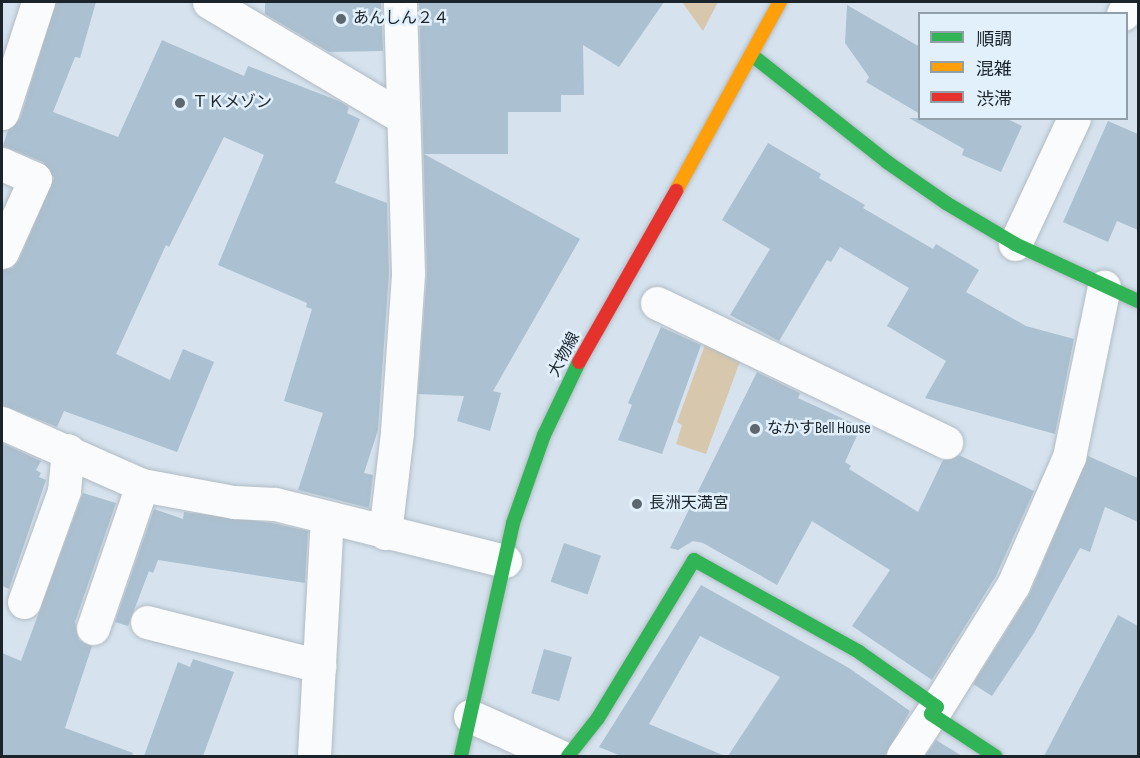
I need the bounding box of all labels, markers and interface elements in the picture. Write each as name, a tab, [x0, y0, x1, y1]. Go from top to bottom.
place label: あんしん２４	[353, 9, 449, 29]
marker: あんしん２４	[334, 12, 348, 26]
legend	[918, 12, 1128, 120]
text: 順調	[976, 29, 1012, 50]
text: 混雑	[976, 59, 1012, 80]
text: 渋滞	[976, 89, 1012, 110]
place label: ＴＫメゾン	[192, 93, 272, 113]
marker: ＴＫメゾン	[173, 96, 187, 110]
street label: 大物線	[545, 329, 585, 381]
place label: なかすBell House	[767, 419, 871, 439]
marker: なかすBell House	[748, 422, 762, 436]
place label: 長洲天満宮	[649, 494, 729, 514]
marker: 長洲天満宮	[630, 497, 644, 511]

